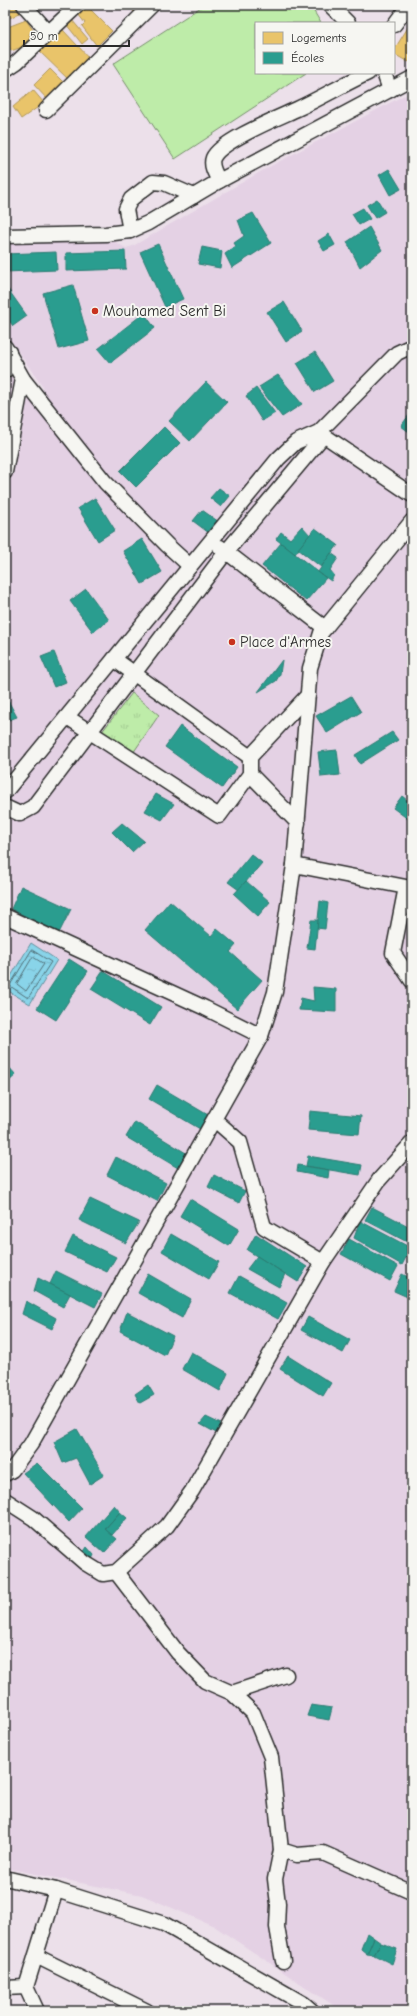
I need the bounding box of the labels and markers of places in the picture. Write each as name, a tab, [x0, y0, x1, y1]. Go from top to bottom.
place label: Mouhamed Sent Bi	[103, 302, 226, 320]
marker: Mouhamed Sent Bi	[90, 306, 100, 316]
place label: Place d'Armes	[240, 633, 331, 651]
marker: Place d'Armes	[227, 637, 237, 647]

